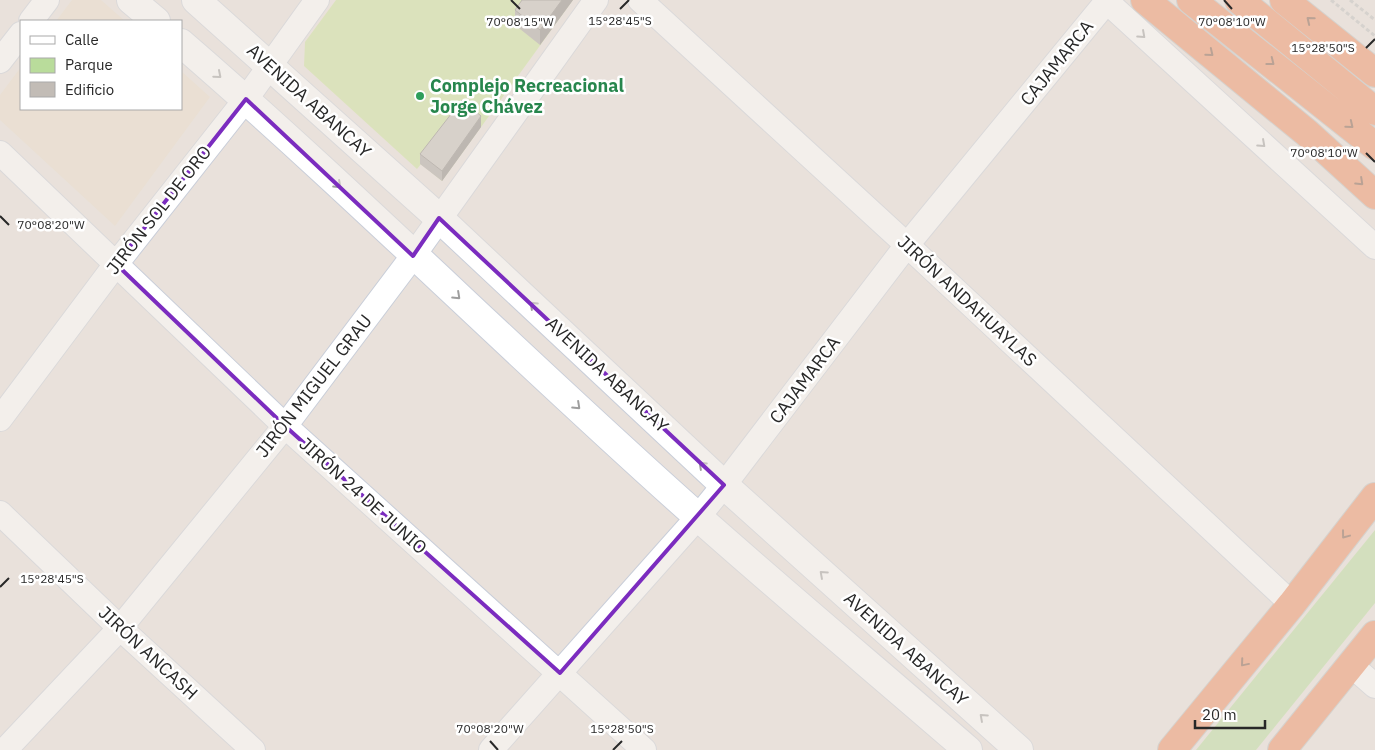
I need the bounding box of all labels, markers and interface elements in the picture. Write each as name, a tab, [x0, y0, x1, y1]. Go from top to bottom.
text: 15°28'45"S	[588, 13, 652, 28]
text: 70°08'15"W	[486, 14, 554, 29]
text: 70°08'10"W	[1198, 14, 1266, 29]
street label: CAJAMARCA	[1015, 15, 1098, 110]
one-way arrow	[1306, 17, 1315, 26]
legend	[20, 20, 182, 110]
one-way arrow	[1137, 29, 1146, 38]
text: Calle	[65, 30, 99, 49]
street label: AVENIDA ABANCAY	[242, 39, 377, 163]
text: 15°28'50"S	[1291, 40, 1355, 55]
one-way arrow	[1204, 48, 1213, 56]
text: Parque	[65, 55, 113, 74]
one-way arrow	[1265, 57, 1274, 66]
one-way arrow	[212, 70, 221, 78]
place label: Complejo Recreacional Jorge Chávez	[430, 74, 624, 118]
text: Edificio	[65, 80, 114, 99]
marker: Complejo Recreacional Jorge Chávez	[414, 90, 426, 102]
one-way arrow	[1344, 120, 1353, 128]
one-way arrow	[1257, 138, 1266, 147]
street label: JIRÓN SOL DE ORO	[101, 141, 216, 279]
text: 70°08'10"W	[1290, 145, 1358, 160]
one-way arrow	[1354, 176, 1363, 185]
one-way arrow	[332, 179, 341, 188]
text: 70°08'20"W	[17, 217, 85, 232]
street label: JIRÓN ANDAHUAYLAS	[893, 230, 1042, 371]
one-way arrow	[451, 290, 460, 299]
one-way arrow	[529, 302, 538, 311]
street label: JIRÓN MIGUEL GRAU	[251, 310, 377, 462]
street label: AVENIDA ABANCAY	[541, 312, 674, 438]
street label: CAJAMARCA	[764, 331, 845, 428]
one-way arrow	[571, 400, 580, 409]
street label: JIRÓN 24 DE JUNIO	[295, 432, 432, 559]
one-way arrow	[699, 462, 708, 471]
one-way arrow	[1343, 529, 1351, 538]
text: 15°28'45"S	[20, 571, 84, 586]
one-way arrow	[819, 571, 828, 580]
street label: AVENIDA ABANCAY	[839, 587, 974, 711]
street label: JIRÓN ANCASH	[94, 601, 203, 705]
one-way arrow	[1241, 657, 1250, 666]
scale bar	[1195, 698, 1265, 730]
text: 20 m	[1202, 705, 1237, 724]
one-way arrow	[979, 714, 988, 723]
text: 70°08'20"W	[456, 721, 524, 736]
text: 15°28'50"S	[590, 721, 654, 736]

